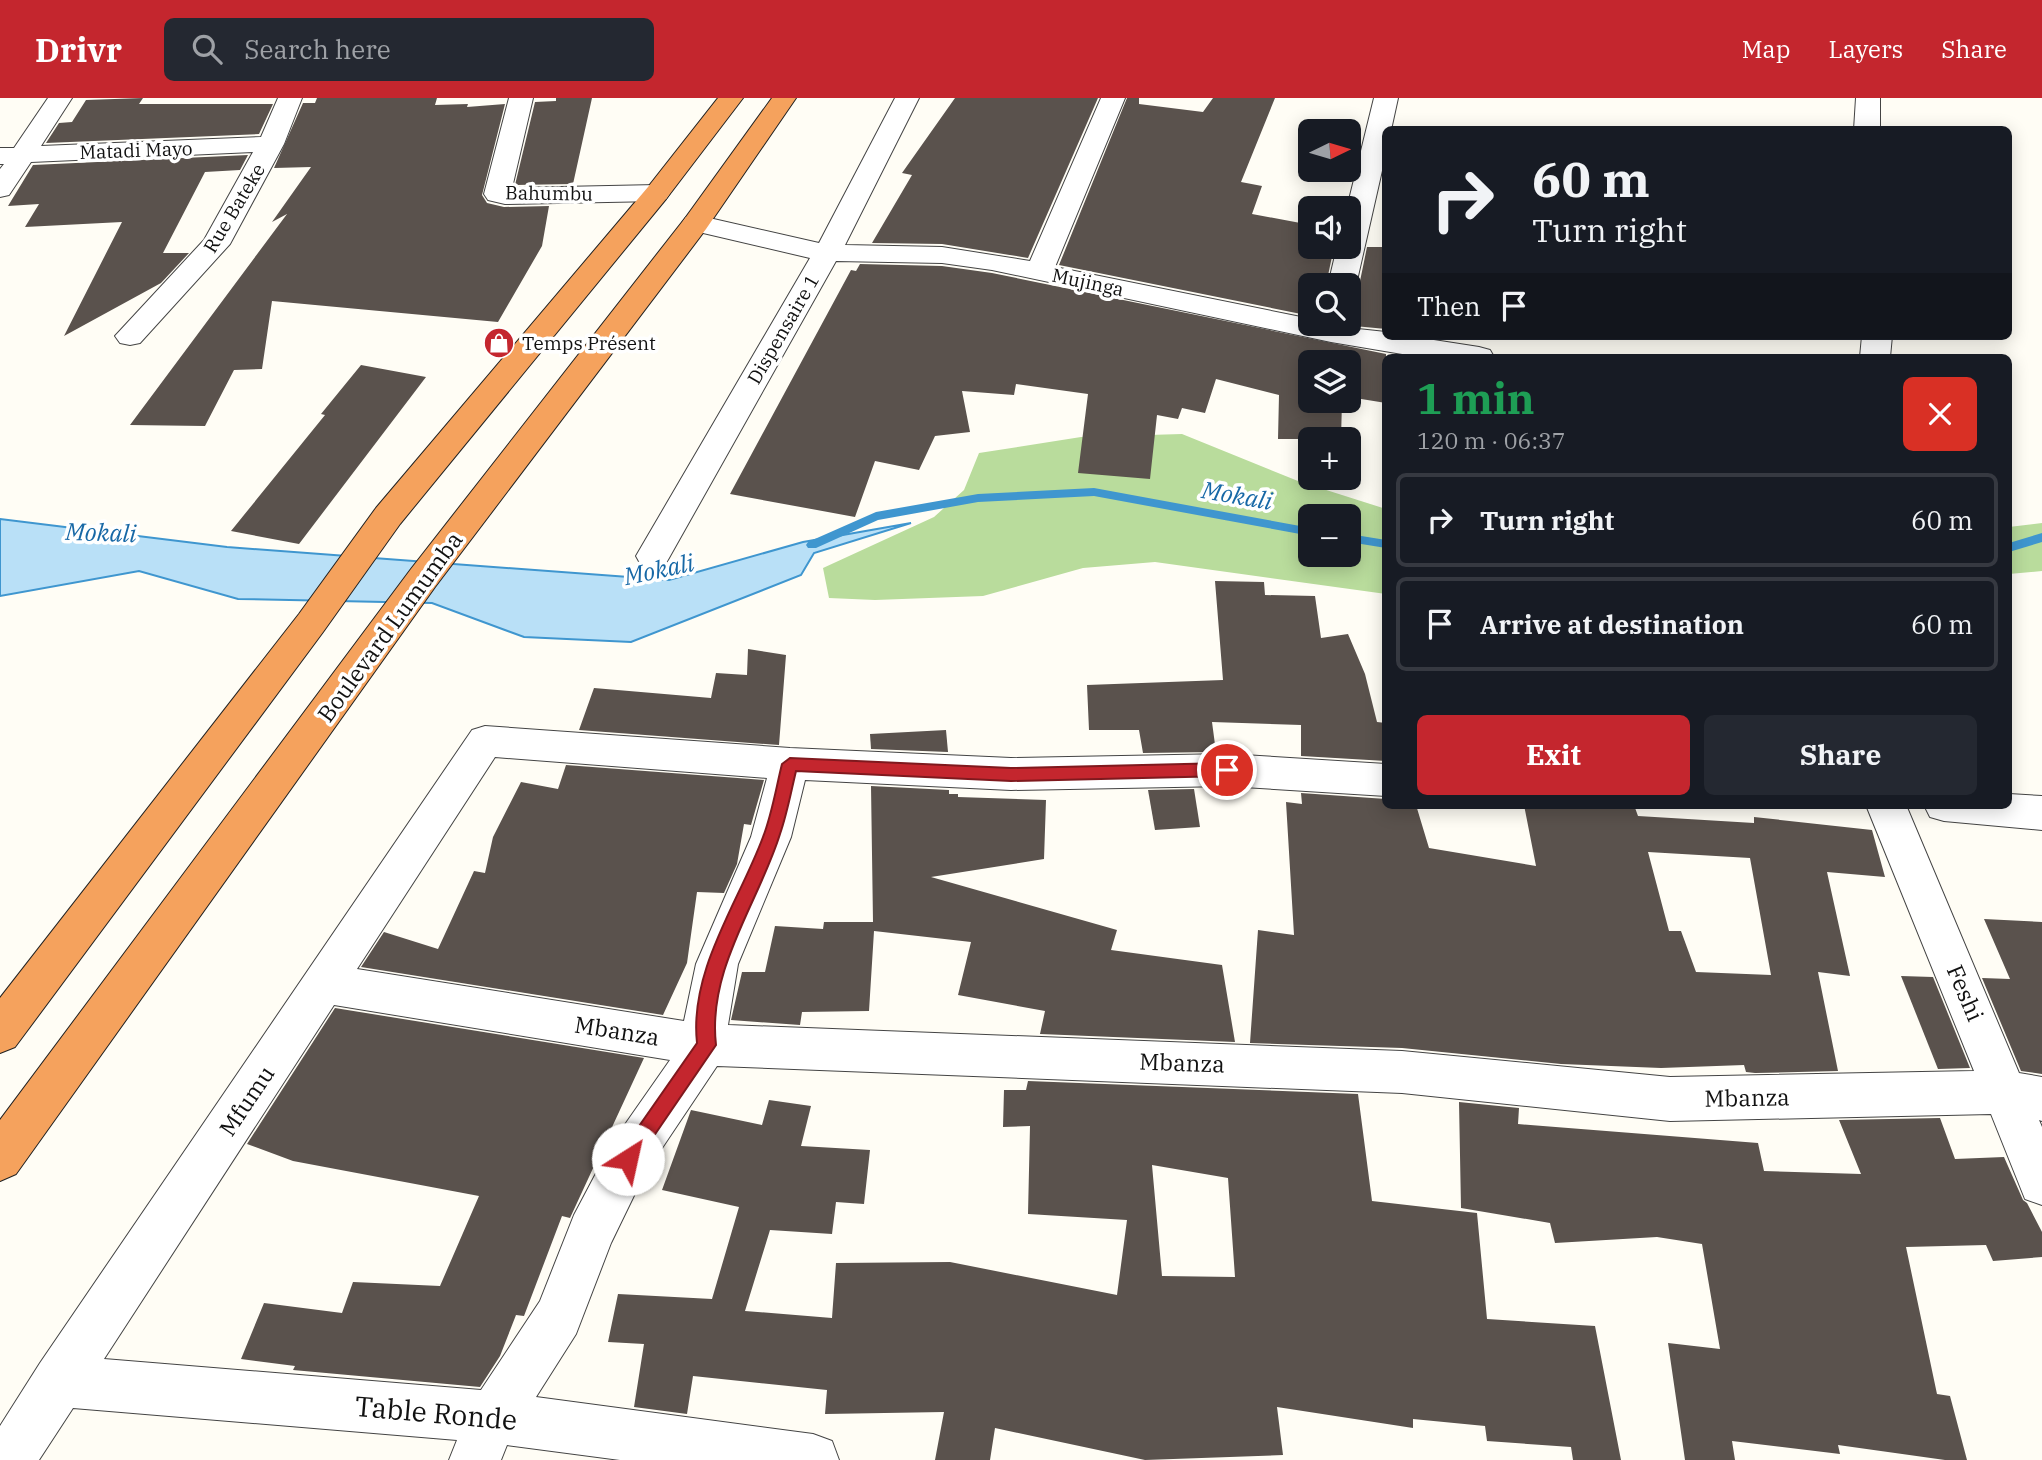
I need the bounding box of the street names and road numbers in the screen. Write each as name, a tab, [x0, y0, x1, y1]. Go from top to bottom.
street label: Matadi Mayo	[79, 136, 193, 164]
street label: Rue Bateke	[198, 159, 270, 257]
street label: Bahumbu	[505, 180, 593, 206]
street label: Mujinga	[1050, 263, 1126, 301]
street label: Dispensaire 1	[742, 270, 824, 388]
street label: Boulevard Lumumba	[310, 525, 468, 728]
street label: Feshi	[1941, 960, 1991, 1025]
street label: Mbanza	[573, 1009, 662, 1052]
street label: Mbanza	[1139, 1046, 1225, 1078]
street label: Mfumu	[212, 1060, 281, 1141]
street label: Mbanza	[1704, 1081, 1790, 1113]
street label: Table Ronde	[353, 1387, 519, 1438]

